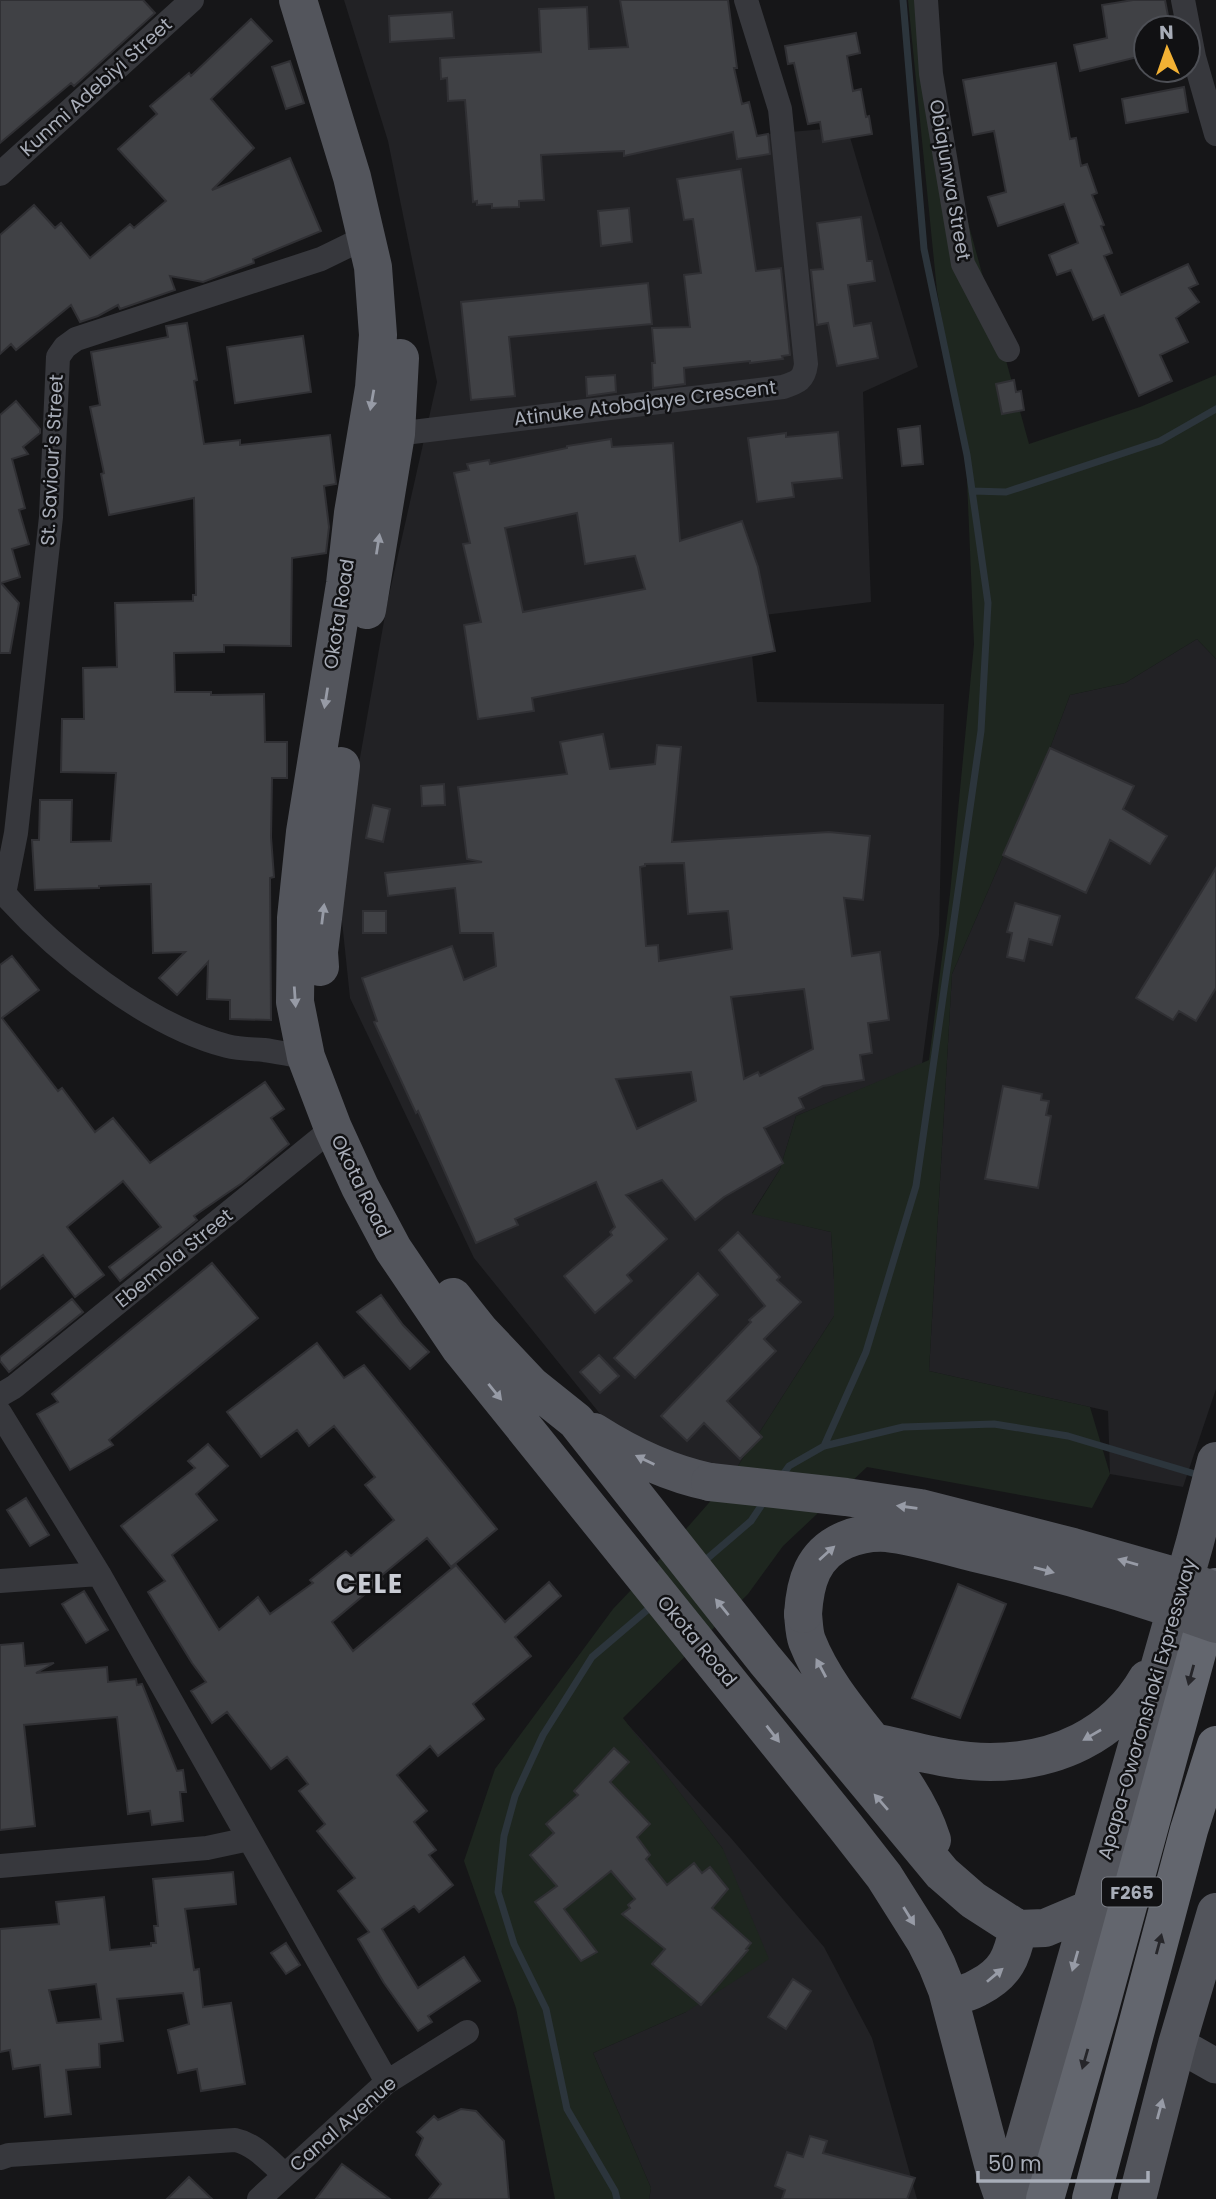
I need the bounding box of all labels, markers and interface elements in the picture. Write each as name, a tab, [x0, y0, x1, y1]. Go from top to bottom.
street label: Kunmi Adebiyi Street	[14, 11, 178, 163]
north arrow	[1132, 14, 1202, 84]
text: N	[1159, 19, 1174, 46]
street label: Obiajunwa Street	[923, 97, 978, 263]
street label: St. Saviour's Street	[34, 374, 70, 546]
street label: Atinuke Atobajaye Crescent	[512, 374, 778, 432]
one-way arrow	[366, 389, 377, 411]
one-way arrow	[373, 533, 384, 555]
street label: Okota Road	[317, 557, 361, 671]
one-way arrow	[320, 687, 331, 709]
one-way arrow	[318, 903, 329, 925]
one-way arrow	[290, 986, 301, 1008]
street label: Okota Road	[325, 1130, 397, 1242]
street label: Ebemola Street	[109, 1202, 239, 1314]
one-way arrow	[488, 1383, 502, 1401]
one-way arrow	[635, 1455, 655, 1466]
one-way arrow	[896, 1501, 918, 1512]
one-way arrow	[818, 1545, 836, 1561]
street label: Apapa-Oworonshoki Expressway	[1091, 1555, 1203, 1863]
one-way arrow	[1117, 1557, 1138, 1567]
district label: CELE	[336, 1566, 404, 1602]
one-way arrow	[1034, 1566, 1055, 1576]
street label: Okota Road	[651, 1590, 743, 1692]
one-way arrow	[716, 1598, 730, 1616]
one-way arrow	[815, 1658, 827, 1678]
one-way arrow	[1186, 1665, 1196, 1686]
one-way arrow	[765, 1724, 780, 1742]
one-way arrow	[1082, 1729, 1102, 1741]
one-way arrow	[874, 1793, 889, 1810]
road number: F265	[1102, 1878, 1162, 1906]
one-way arrow	[902, 1906, 915, 1925]
one-way arrow	[1154, 1932, 1165, 1954]
one-way arrow	[1070, 1951, 1080, 1972]
one-way arrow	[986, 1967, 1004, 1983]
one-way arrow	[1080, 2049, 1090, 2070]
street label: Canal Avenue	[284, 2070, 402, 2178]
one-way arrow	[1155, 2098, 1166, 2120]
scale bar	[978, 2140, 1148, 2184]
text: 50 m	[988, 2149, 1042, 2178]

